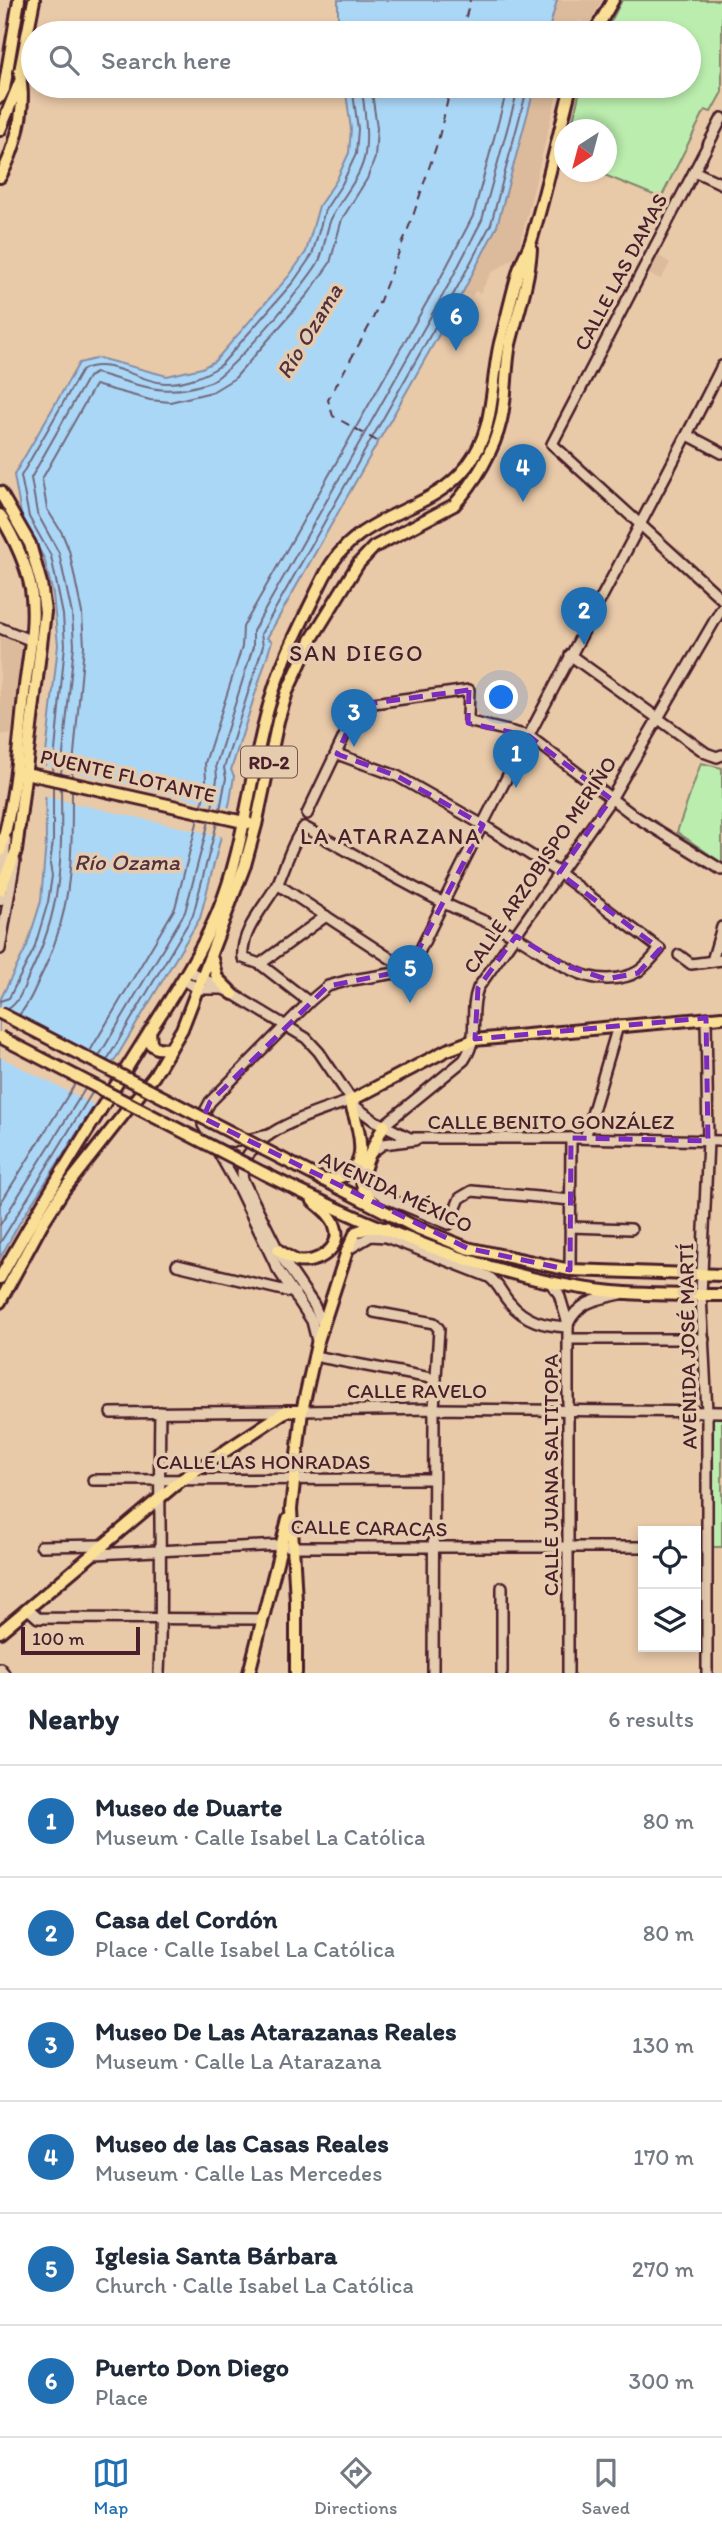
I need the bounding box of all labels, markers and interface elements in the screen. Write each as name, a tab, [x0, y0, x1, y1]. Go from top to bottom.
search box	[21, 21, 701, 98]
icon: search	[45, 41, 83, 79]
text: Search here	[101, 44, 231, 76]
north arrow	[554, 119, 617, 182]
street label: CALLE LAS DAMAS	[569, 189, 673, 355]
water label: Río Ozama	[270, 278, 348, 384]
pin: 6	[433, 293, 479, 351]
pin: 4	[500, 444, 546, 502]
pin: 2	[561, 587, 607, 645]
district label: SAN DIEGO	[289, 639, 425, 667]
your location	[484, 680, 518, 714]
pin: 3	[331, 689, 377, 747]
pin: 1	[493, 730, 539, 788]
street label: PUENTE FLOTANTE	[38, 743, 218, 808]
road number: RD-2	[241, 747, 297, 778]
street label: CALLE ARZOBISPO MERIÑO	[458, 751, 622, 978]
district label: LA ATARAZANA	[300, 822, 482, 850]
water label: Río Ozama	[74, 848, 180, 876]
pin: 5	[387, 945, 433, 1003]
street label: CALLE BENITO GONZÁLEZ	[428, 1109, 674, 1134]
street label: AVENIDA MÉXICO	[316, 1145, 477, 1238]
street label: AVENIDA JOSÉ MARTÍ	[673, 1243, 702, 1449]
street label: CALLE JUANA SALTITOPA	[538, 1353, 563, 1596]
street label: CALLE RAVELO	[347, 1378, 487, 1403]
street label: CALLE LAS HONRADAS	[156, 1449, 370, 1474]
street label: CALLE CARACAS	[290, 1514, 448, 1541]
map controls	[638, 1526, 701, 1652]
button: locate	[638, 1526, 701, 1589]
button: layers	[638, 1589, 701, 1652]
scale bar	[21, 1624, 140, 1656]
text: 100 m	[32, 1627, 84, 1650]
text: Nearby	[28, 1700, 119, 1737]
text: 6 results	[608, 1705, 694, 1733]
text: Museo de Duarte	[95, 1791, 282, 1823]
text: 1	[46, 1807, 56, 1835]
text: 80 m	[643, 1807, 694, 1835]
text: Museum · Calle Isabel La Católica	[95, 1823, 425, 1851]
text: Casa del Cordón	[95, 1903, 277, 1935]
text: 2	[45, 1919, 57, 1947]
text: 80 m	[643, 1919, 694, 1947]
text: Place · Calle Isabel La Católica	[95, 1935, 395, 1963]
text: Museo De Las Atarazanas Reales	[95, 2015, 457, 2047]
text: 3	[45, 2031, 57, 2059]
text: 130 m	[632, 2031, 694, 2059]
text: Museum · Calle La Atarazana	[95, 2047, 382, 2075]
text: Museo de las Casas Reales	[95, 2127, 389, 2159]
text: 4	[44, 2143, 58, 2171]
text: 170 m	[633, 2143, 694, 2171]
text: Museum · Calle Las Mercedes	[95, 2159, 382, 2187]
text: Iglesia Santa Bárbara	[95, 2239, 337, 2271]
text: 5	[45, 2255, 57, 2283]
text: 270 m	[632, 2255, 694, 2283]
text: Church · Calle Isabel La Católica	[95, 2271, 414, 2299]
text: Puerto Don Diego	[95, 2351, 289, 2383]
text: 6	[45, 2367, 57, 2395]
text: 300 m	[629, 2367, 694, 2395]
text: Place	[95, 2383, 148, 2411]
tab: Map	[92, 2454, 130, 2519]
tab: Directions	[314, 2454, 398, 2519]
tab: Saved	[582, 2454, 630, 2519]

